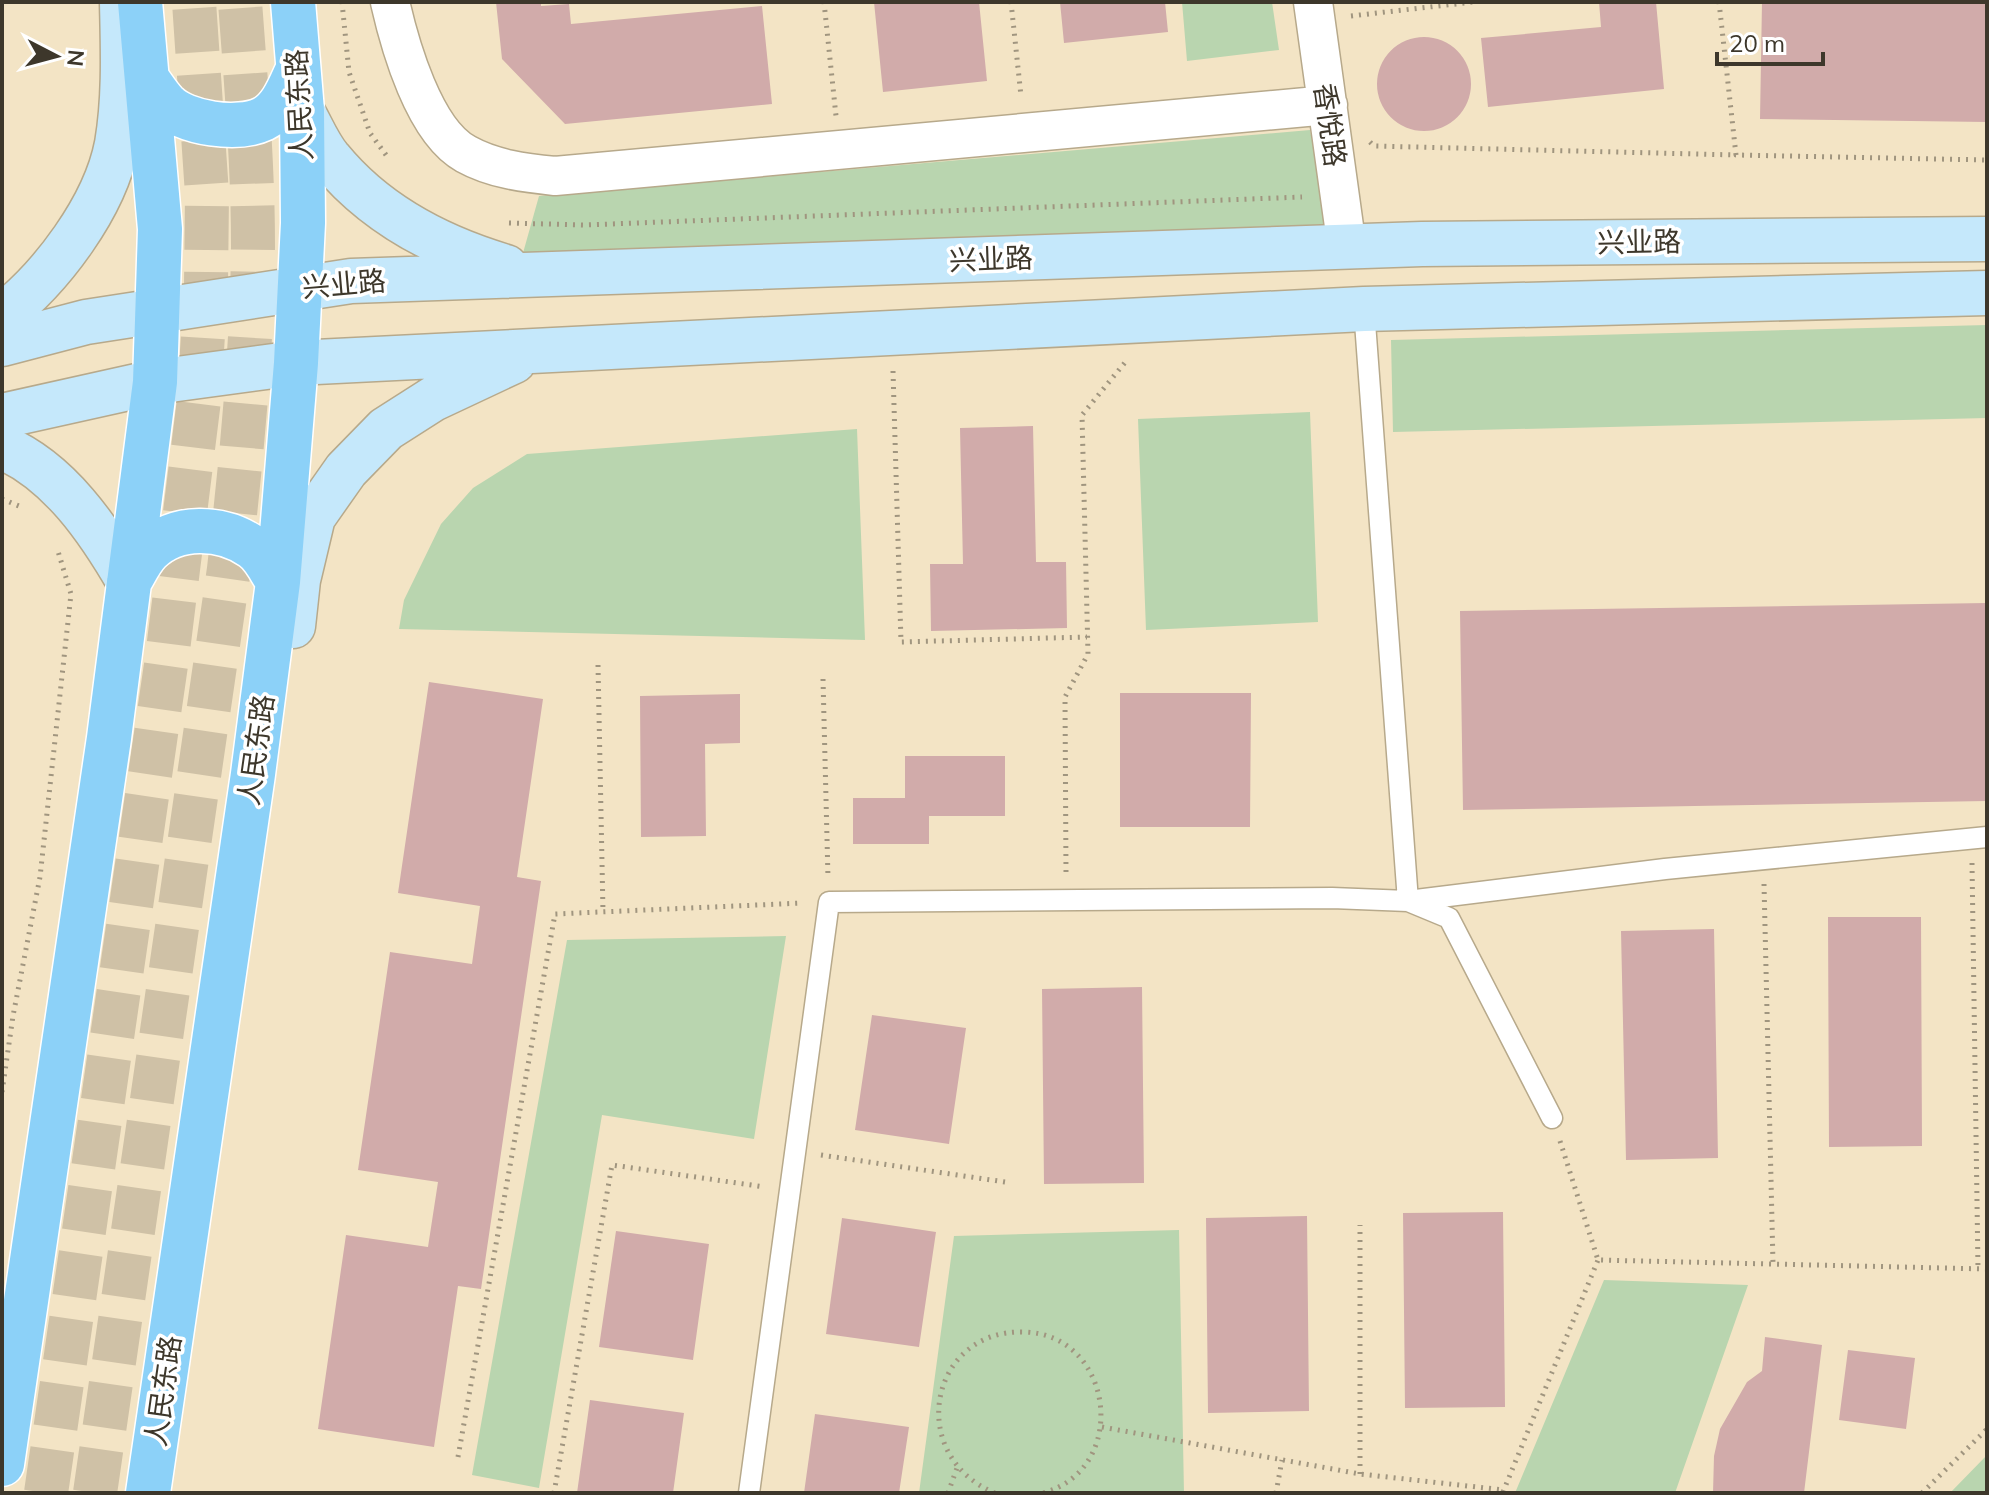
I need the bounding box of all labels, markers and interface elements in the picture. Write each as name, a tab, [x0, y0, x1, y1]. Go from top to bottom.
north arrow	[16, 16, 96, 96]
scale bar	[1717, 16, 1823, 66]
text: 20 m	[1729, 28, 1785, 58]
text: N	[61, 48, 91, 68]
street label: 人民东路	[278, 48, 319, 162]
street label: 香悅路	[1307, 81, 1354, 169]
street label: 兴业路	[1597, 223, 1681, 260]
street label: 兴业路	[948, 240, 1034, 277]
street label: 兴业路	[301, 262, 387, 305]
street label: 人民东路	[230, 692, 281, 808]
street label: 人民东路	[137, 1333, 188, 1449]

